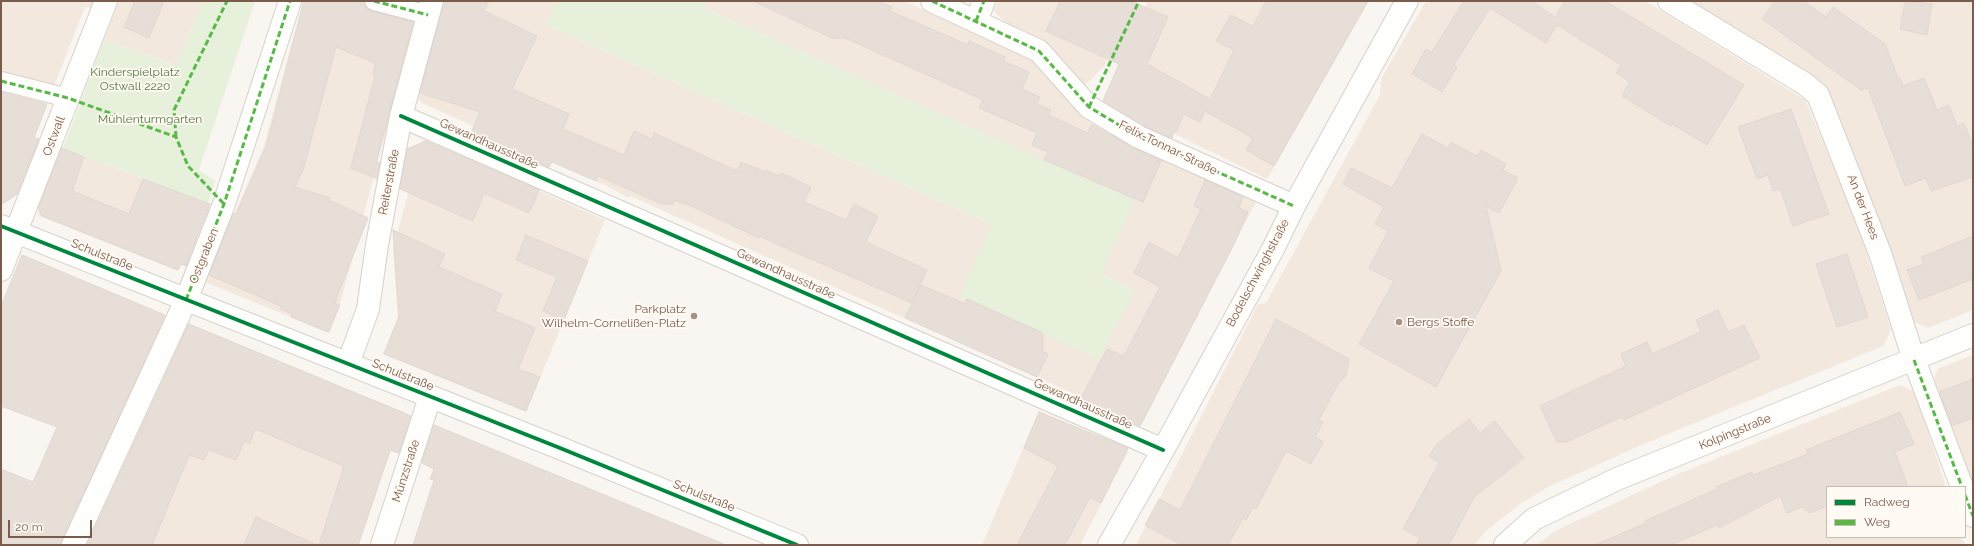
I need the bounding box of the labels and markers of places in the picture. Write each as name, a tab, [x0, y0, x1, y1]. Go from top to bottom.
place label: Parkplatz Wilhelm-Cornelißen-Platz	[542, 302, 686, 330]
marker: Parkplatz Wilhelm-Cornelißen-Platz	[689, 311, 699, 321]
place label: Bergs Stoffe	[1407, 315, 1474, 329]
marker: Bergs Stoffe	[1394, 317, 1404, 327]

